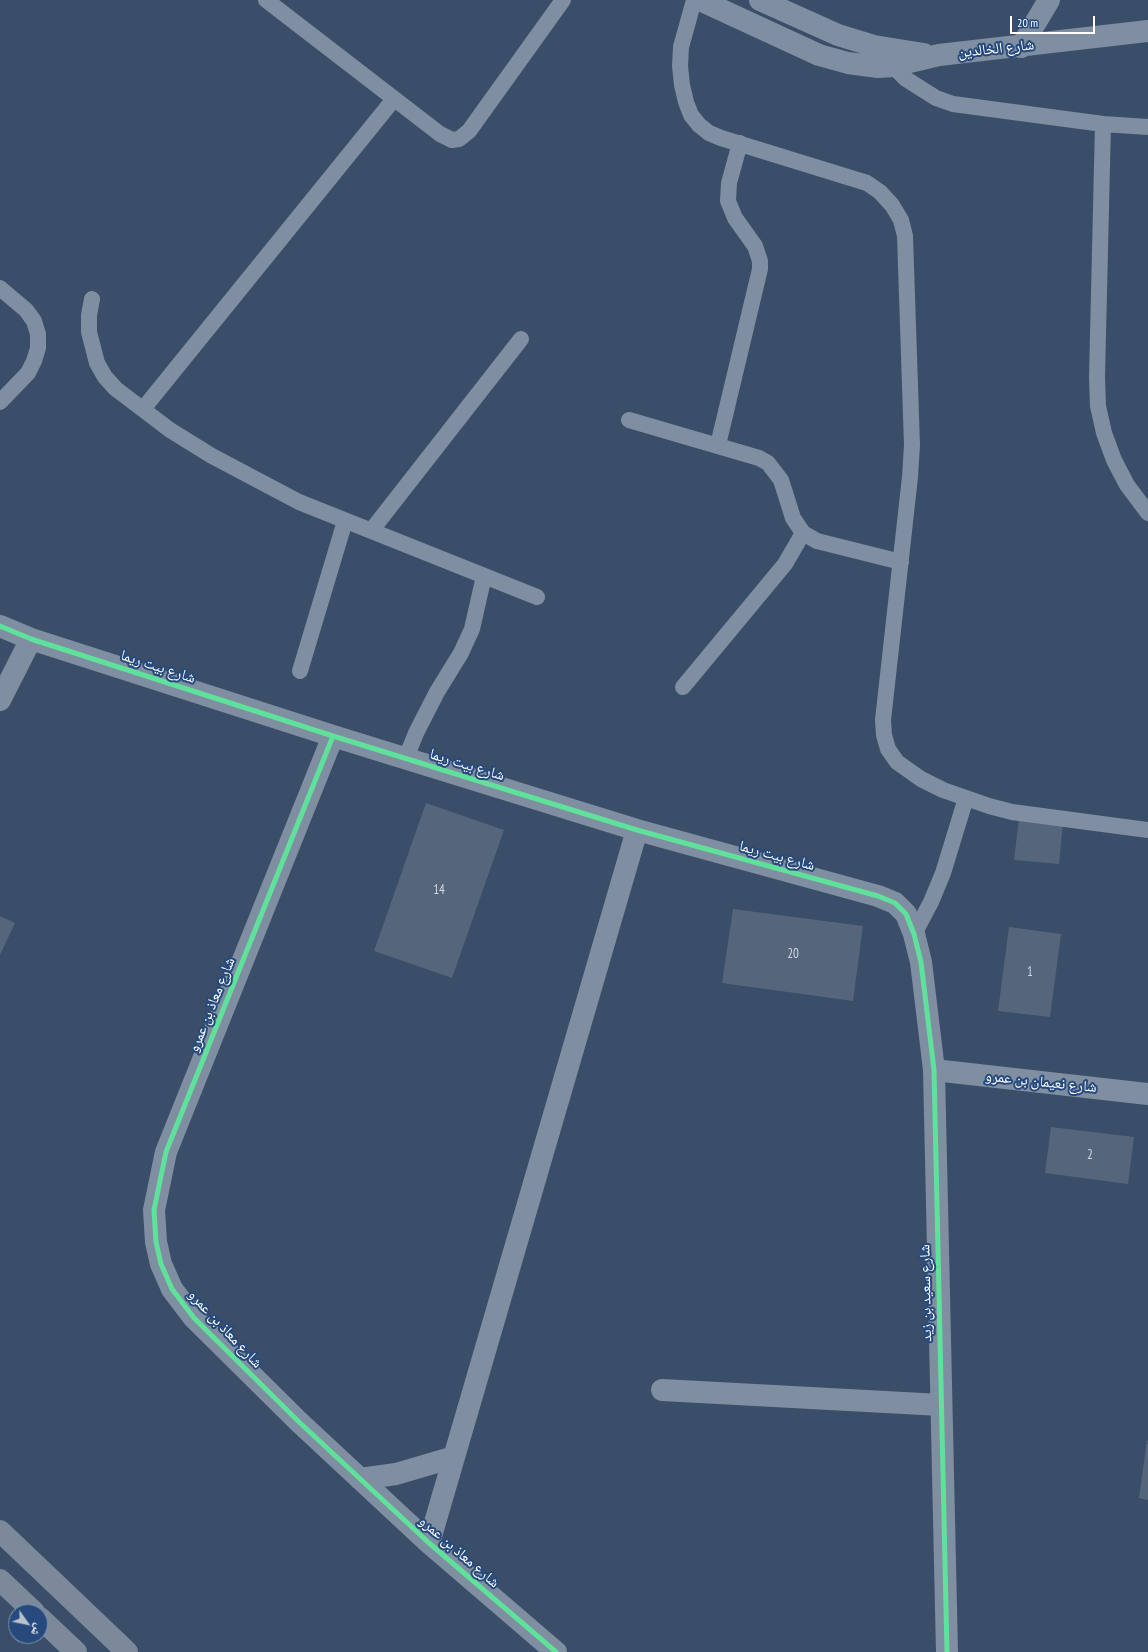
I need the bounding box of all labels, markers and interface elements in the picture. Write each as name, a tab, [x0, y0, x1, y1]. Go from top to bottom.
scale bar	[1012, 8, 1097, 34]
text: 20 m	[1017, 15, 1038, 30]
street label: شارع الخالدين	[957, 36, 1035, 62]
street label: شارع بيت ريما	[118, 646, 198, 688]
street label: شارع بيت ريما	[427, 745, 507, 785]
street label: شارع بيت ريما	[737, 837, 817, 875]
house number: 14	[433, 882, 445, 898]
house number: 20	[787, 946, 799, 962]
street label: شارع معاذ بن عمرو	[185, 955, 239, 1055]
house number: 1	[1027, 964, 1033, 980]
street label: شارع نعيمان بن عمرو	[984, 1067, 1098, 1097]
house number: 2	[1087, 1147, 1093, 1163]
street label: شارع سعيد بن زيد	[916, 1244, 936, 1342]
street label: شارع معاذ بن عمرو	[184, 1286, 266, 1372]
street label: شارع معاذ بن عمرو	[415, 1512, 503, 1592]
north arrow	[8, 1604, 48, 1644]
text: ش	[28, 1621, 46, 1639]

